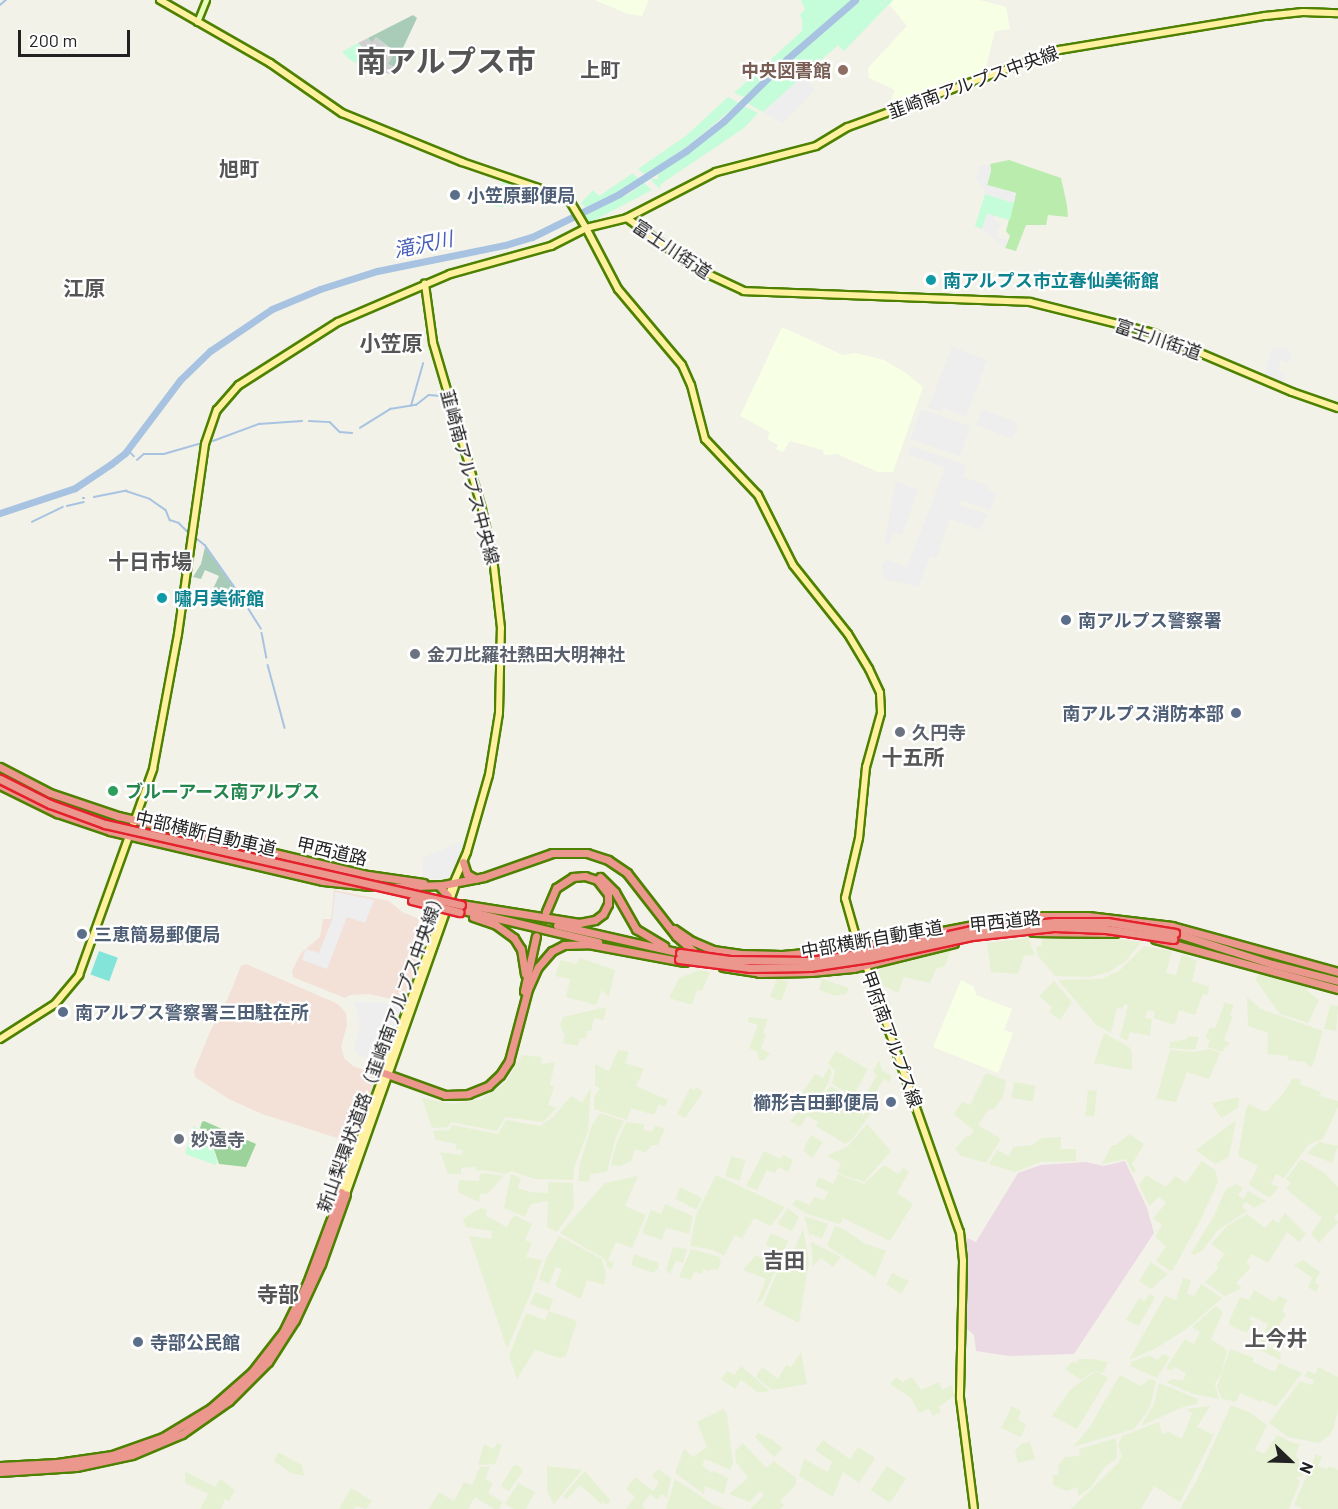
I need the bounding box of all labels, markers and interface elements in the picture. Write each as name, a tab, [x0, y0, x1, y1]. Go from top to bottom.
scale bar	[21, 18, 134, 56]
text: 200 m	[29, 29, 77, 51]
street label: 韮崎南アルプス中央線	[885, 41, 1061, 123]
district label: 南アルプス市	[356, 42, 536, 78]
district label: 上町	[580, 57, 620, 81]
place label: 中央図書館	[741, 59, 831, 81]
marker: 中央図書館	[836, 63, 850, 77]
district label: 旭町	[219, 156, 259, 180]
place label: 小笠原郵便局	[467, 184, 575, 206]
marker: 小笠原郵便局	[448, 188, 462, 202]
street label: 富士川街道	[629, 215, 715, 283]
water label: 滝沢川	[391, 226, 455, 262]
place label: 南アルプス市立春仙美術館	[943, 269, 1159, 291]
marker: 南アルプス市立春仙美術館	[924, 273, 938, 287]
district label: 江原	[63, 275, 105, 301]
street label: 富士川街道	[1112, 314, 1204, 364]
district label: 小笠原	[360, 330, 422, 356]
street label: 韮崎南アルプス中央線	[436, 387, 504, 567]
district label: 十日市場	[108, 548, 192, 574]
place label: 嘯月美術館	[174, 587, 264, 609]
marker: 嘯月美術館	[155, 591, 169, 605]
place label: 南アルプス警察署	[1078, 609, 1222, 631]
marker: 南アルプス警察署	[1059, 613, 1073, 627]
place label: 金刀比羅社熱田大明神社	[427, 643, 625, 665]
marker: 金刀比羅社熱田大明神社	[408, 647, 422, 661]
place label: 南アルプス消防本部	[1062, 702, 1224, 724]
marker: 南アルプス消防本部	[1229, 706, 1243, 720]
place label: 久円寺	[912, 721, 966, 743]
marker: 久円寺	[893, 725, 907, 739]
district label: 十五所	[882, 744, 944, 770]
place label: ブルーアース南アルプス	[125, 780, 322, 802]
marker: ブルーアース南アルプス	[106, 784, 120, 798]
street label: 中部横断自動車道	[133, 806, 279, 860]
street label: 甲西道路	[294, 832, 370, 870]
street label: 新山梨環状道路（韮崎南アルプス中央線）	[312, 887, 450, 1215]
street label: 甲西道路	[968, 906, 1042, 936]
street label: 中部横断自動車道	[799, 916, 945, 962]
place label: 三恵簡易郵便局	[94, 923, 220, 945]
marker: 三恵簡易郵便局	[75, 927, 89, 941]
street label: 甲府南アルプス線	[857, 968, 927, 1110]
place label: 南アルプス警察署三田駐在所	[75, 1001, 309, 1023]
marker: 南アルプス警察署三田駐在所	[56, 1005, 70, 1019]
place label: 櫛形吉田郵便局	[753, 1091, 879, 1113]
marker: 櫛形吉田郵便局	[884, 1095, 898, 1109]
place label: 妙遠寺	[191, 1128, 245, 1150]
marker: 妙遠寺	[172, 1132, 186, 1146]
district label: 吉田	[763, 1247, 805, 1273]
district label: 寺部	[257, 1281, 299, 1307]
district label: 上今井	[1245, 1325, 1307, 1351]
place label: 寺部公民館	[150, 1331, 240, 1353]
marker: 寺部公民館	[131, 1335, 145, 1349]
north arrow	[1260, 1431, 1320, 1491]
text: N	[1296, 1460, 1318, 1477]

